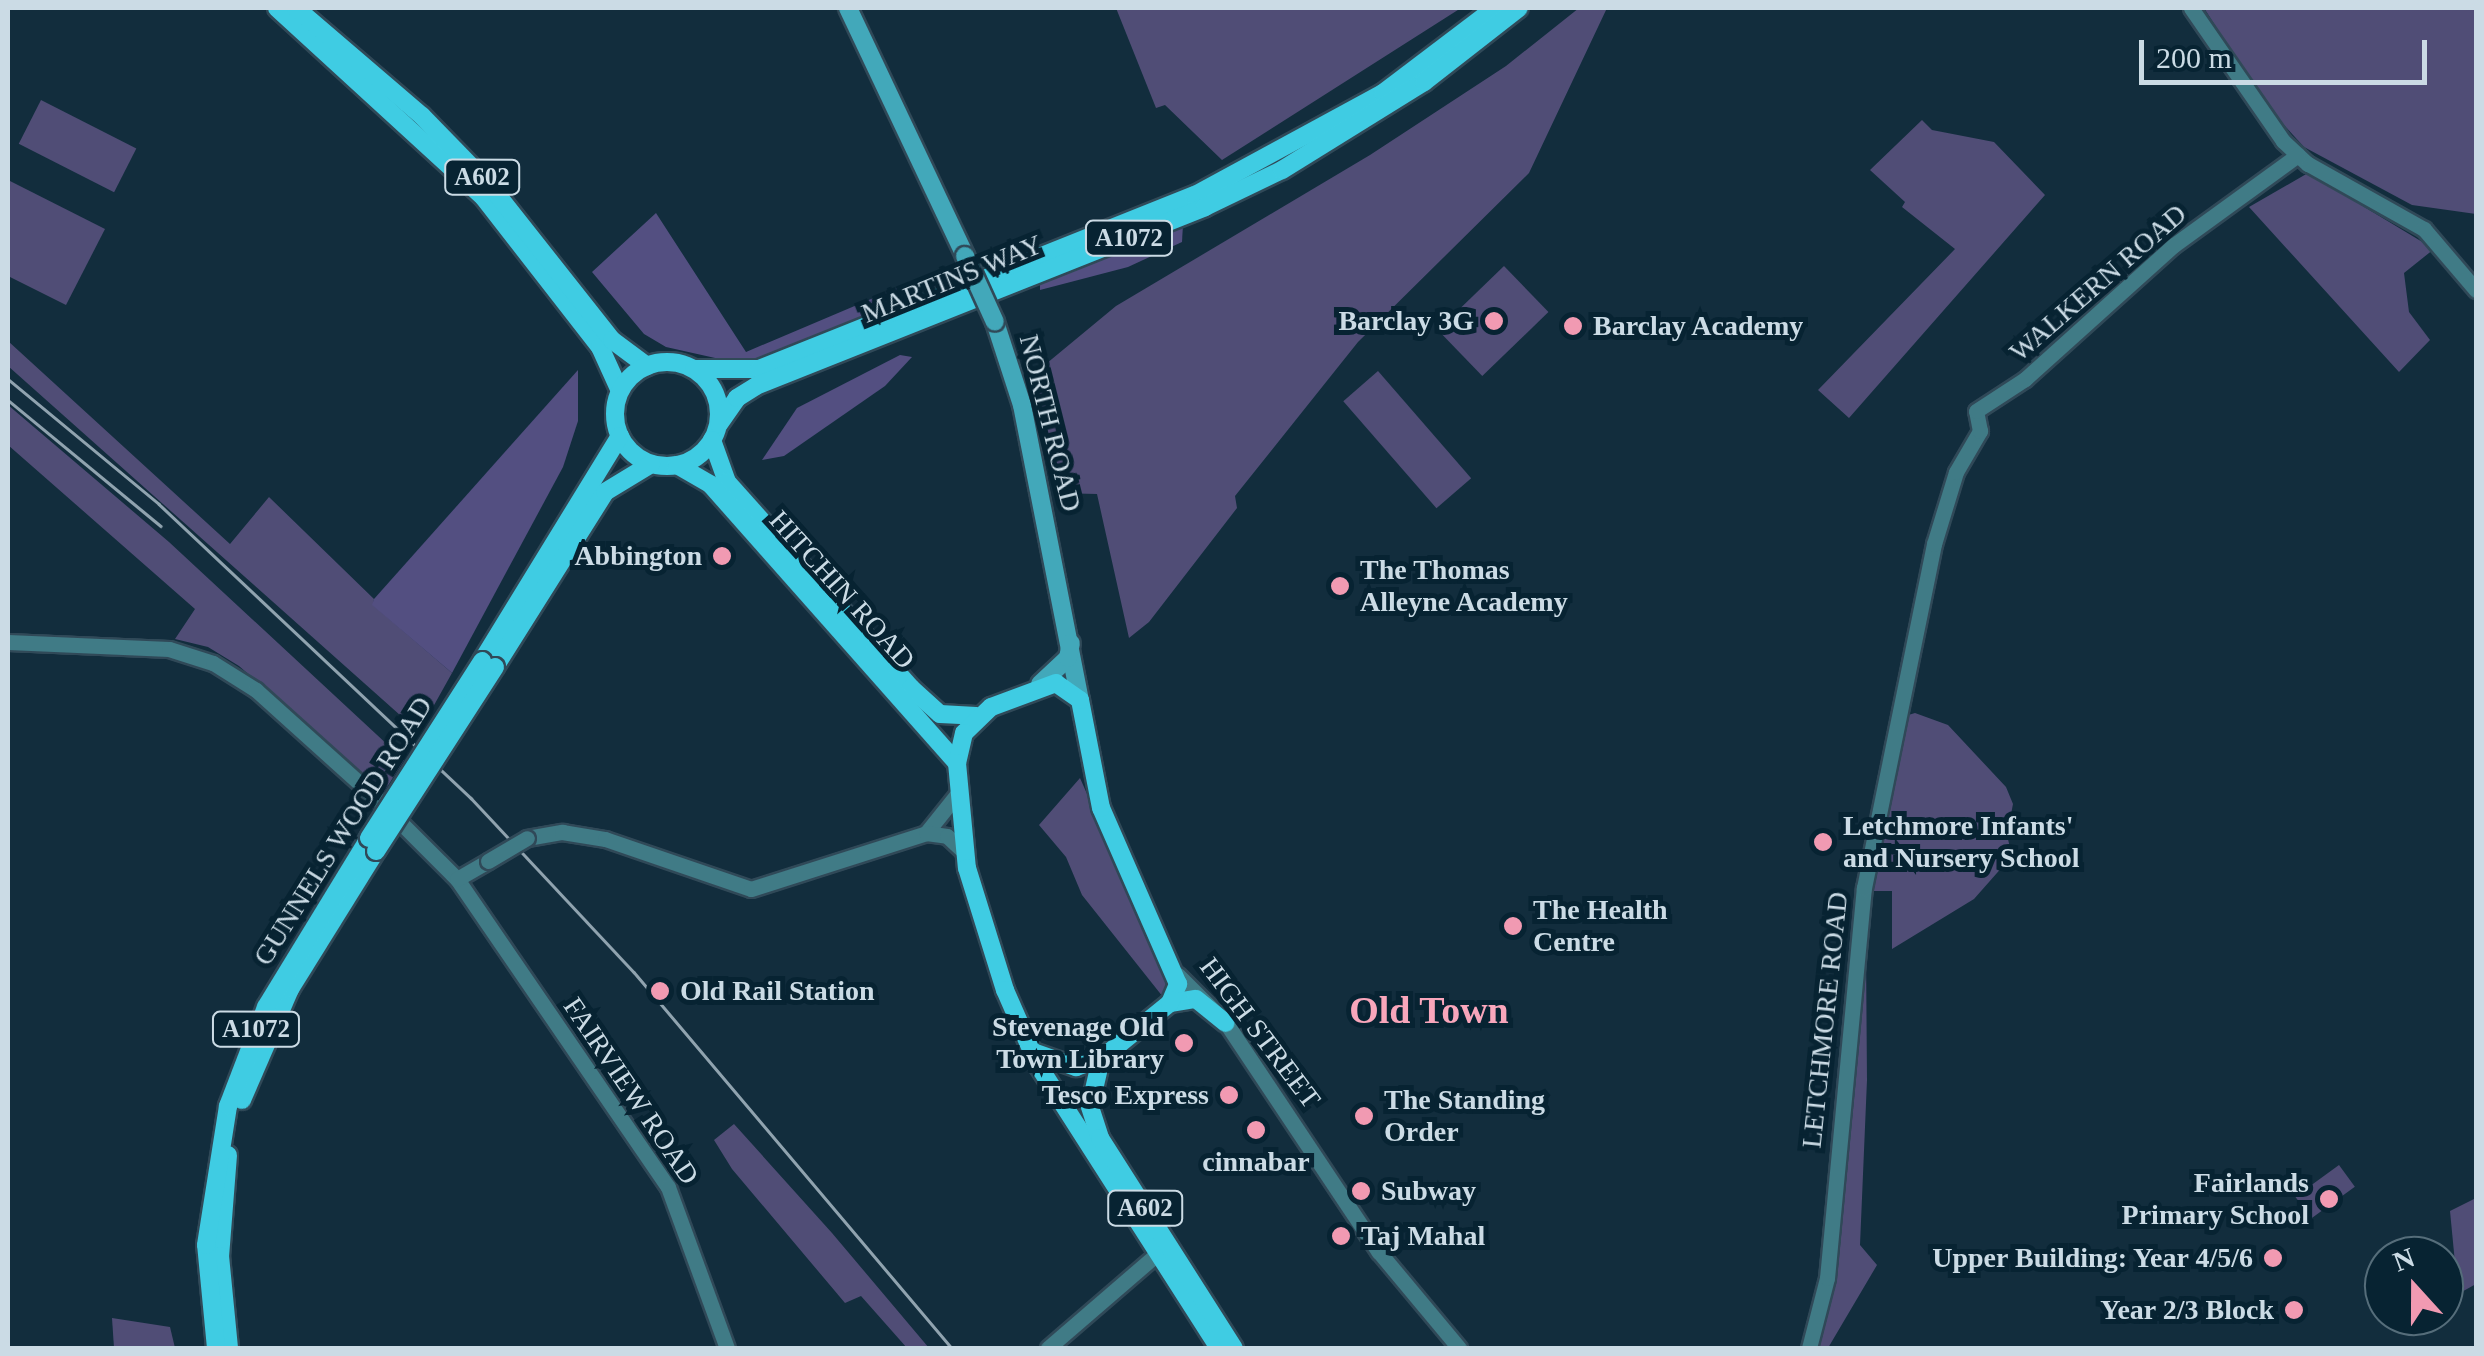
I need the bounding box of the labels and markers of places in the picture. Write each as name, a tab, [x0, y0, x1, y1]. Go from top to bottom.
place label: Barclay 3G	[1338, 304, 1474, 338]
place label: Barclay Academy	[1593, 309, 1805, 343]
marker: Barclay 3G	[1483, 310, 1505, 332]
marker: Barclay Academy	[1562, 315, 1584, 337]
place label: Abbington	[574, 539, 702, 573]
marker: Abbington	[711, 545, 733, 567]
place label: The Thomas Alleyne Academy	[1360, 553, 1569, 619]
marker: The Thomas Alleyne Academy	[1329, 575, 1351, 597]
place label: Letchmore Infants' and Nursery School	[1843, 809, 2079, 875]
marker: Letchmore Infants' and Nursery School	[1812, 831, 1834, 853]
place label: The Health Centre	[1533, 893, 1668, 959]
marker: The Health Centre	[1502, 915, 1524, 937]
place label: Old Rail Station	[680, 974, 874, 1008]
marker: Old Rail Station	[649, 980, 671, 1002]
place label: Stevenage Old Town Library	[992, 1010, 1164, 1076]
marker: Stevenage Old Town Library	[1173, 1032, 1195, 1054]
place label: Tesco Express	[1042, 1078, 1209, 1112]
place label: The Standing Order	[1384, 1083, 1545, 1149]
marker: Tesco Express	[1218, 1084, 1240, 1106]
marker: The Standing Order	[1353, 1105, 1375, 1127]
marker: cinnabar	[1245, 1119, 1267, 1141]
place label: cinnabar	[1202, 1145, 1310, 1179]
place label: Fairlands Primary School	[2122, 1166, 2309, 1232]
place label: Subway	[1381, 1174, 1476, 1208]
marker: Subway	[1350, 1180, 1372, 1202]
marker: Fairlands Primary School	[2318, 1188, 2340, 1210]
place label: Taj Mahal	[1361, 1219, 1485, 1253]
marker: Taj Mahal	[1330, 1225, 1352, 1247]
place label: Upper Building: Year 4/5/6	[1930, 1241, 2253, 1275]
marker: Upper Building: Year 4/5/6	[2262, 1247, 2284, 1269]
place label: Year 2/3 Block	[2100, 1293, 2274, 1327]
marker: Year 2/3 Block	[2283, 1299, 2305, 1321]

